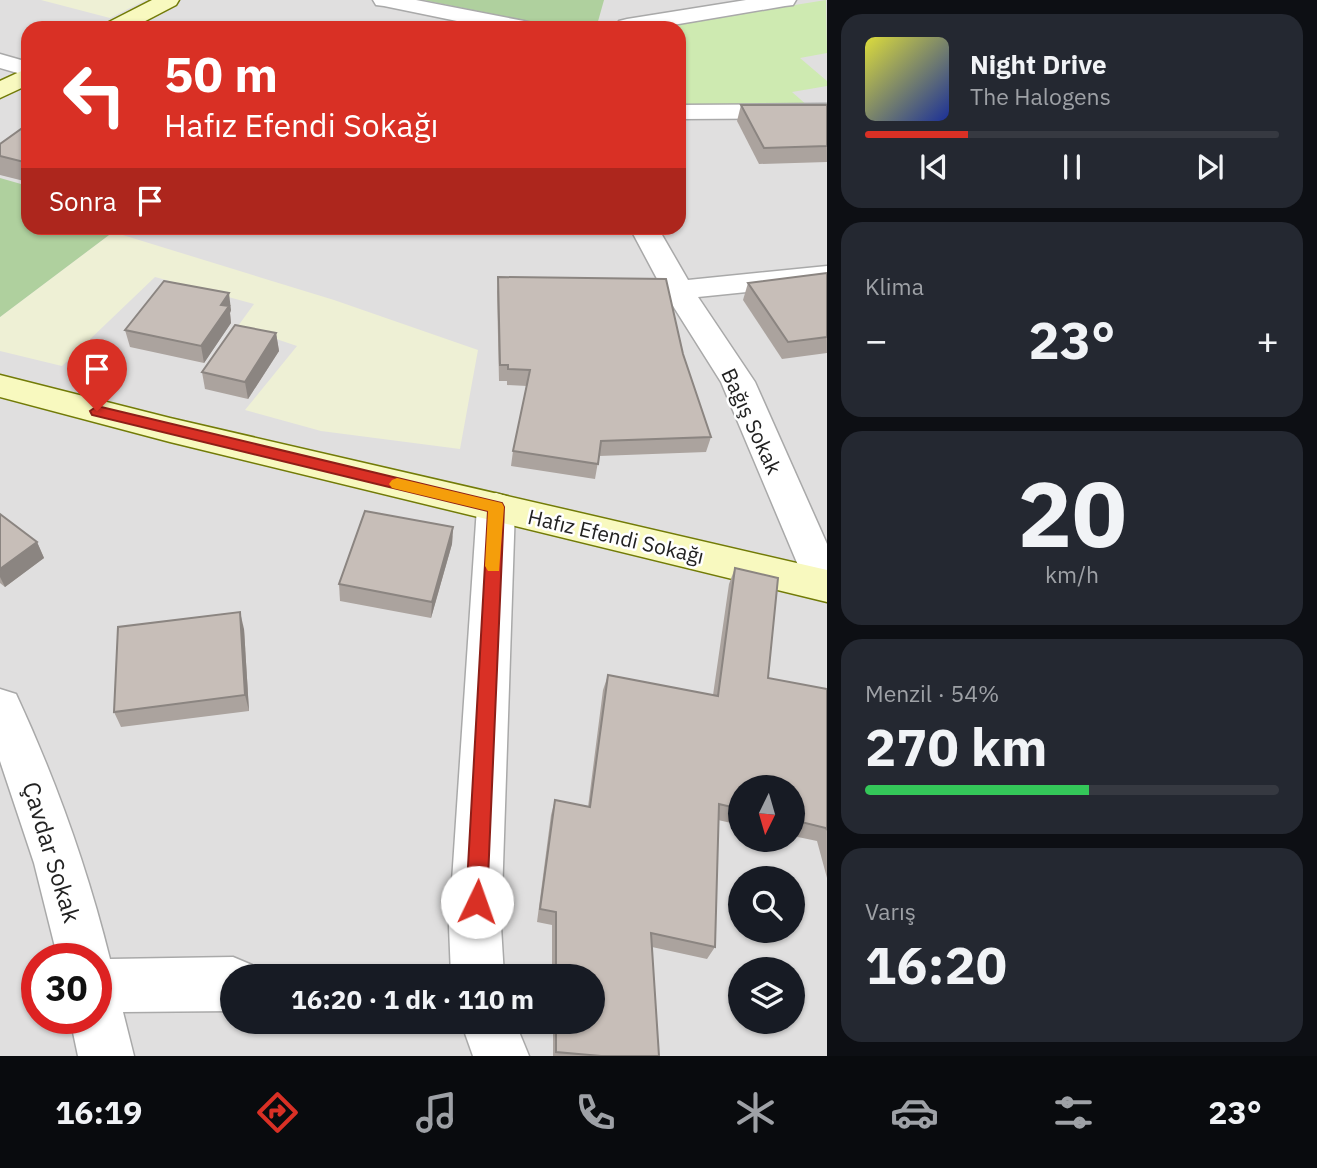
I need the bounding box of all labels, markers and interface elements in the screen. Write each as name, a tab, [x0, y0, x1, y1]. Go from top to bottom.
text: 50 m	[164, 42, 278, 105]
text: Night Drive	[970, 47, 1107, 81]
icon: left	[49, 49, 140, 140]
text: The Halogens	[970, 81, 1111, 111]
text: Hafız Efendi Sokağı	[164, 104, 439, 146]
icon: previous	[915, 148, 953, 186]
icon: pause	[1053, 148, 1091, 186]
icon: next	[1191, 148, 1229, 186]
icon: arrive	[131, 182, 169, 220]
text: Sonra	[49, 184, 117, 218]
text: Klima	[865, 271, 924, 301]
text: 23°	[1029, 306, 1115, 373]
text: −	[865, 315, 888, 364]
text: +	[1256, 315, 1279, 364]
pin	[67, 339, 127, 411]
icon: arrive	[78, 350, 116, 388]
street label: Bağış Sokak	[715, 364, 789, 478]
text: 20	[1017, 454, 1127, 572]
street label: Hafız Efendi Sokağı	[525, 502, 707, 570]
text: km/h	[1045, 559, 1099, 589]
text: Menzil · 54%	[865, 678, 999, 708]
text: 270 km	[865, 713, 1047, 780]
north arrow	[728, 775, 805, 852]
map controls	[728, 775, 805, 1034]
street label: Çavdar Sokak	[15, 778, 89, 927]
position arrow	[440, 865, 514, 939]
button: search	[728, 866, 805, 943]
text: Varış	[865, 896, 916, 926]
text: 16:20	[865, 931, 1007, 998]
speed limit sign: 30	[21, 943, 112, 1034]
button: layers	[728, 957, 805, 1034]
text: 16:20 · 1 dk · 110 m	[291, 982, 534, 1016]
icon: directions	[253, 1088, 302, 1137]
icon: music	[412, 1088, 461, 1137]
icon: phone	[571, 1088, 620, 1137]
icon: climate	[731, 1088, 780, 1137]
icon: car	[890, 1088, 939, 1137]
icon: filters	[1049, 1088, 1098, 1137]
text: 16:19	[55, 1091, 143, 1133]
text: 23°	[1208, 1091, 1262, 1133]

